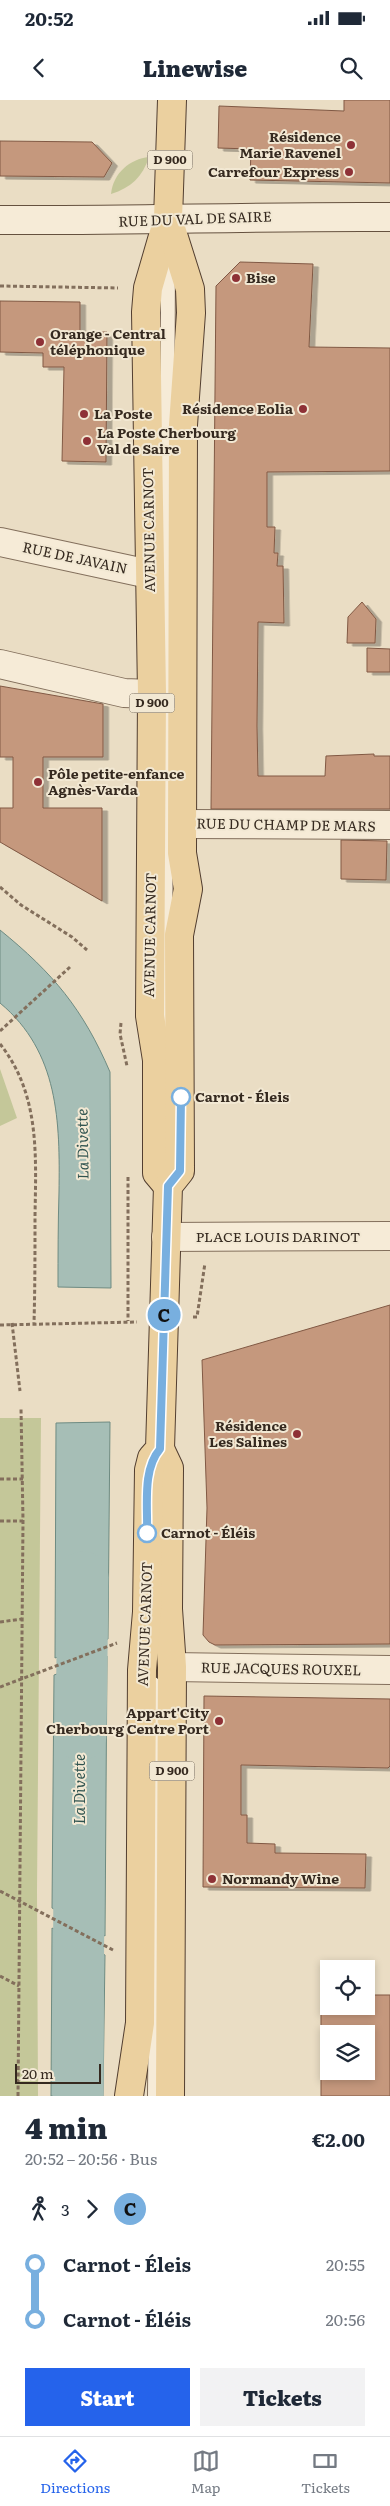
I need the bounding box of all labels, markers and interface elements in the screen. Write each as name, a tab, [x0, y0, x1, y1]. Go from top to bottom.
text: 20:52	[25, 4, 74, 32]
text: Linewise	[143, 51, 247, 84]
icon: back	[25, 54, 53, 82]
icon: search	[337, 54, 365, 82]
place label: Résidence Marie Ravenel	[240, 126, 341, 162]
marker: Résidence Marie Ravenel	[345, 139, 357, 151]
road number: D 900	[148, 150, 192, 170]
place label: Carrefour Express	[208, 161, 339, 181]
marker: Carrefour Express	[343, 166, 355, 178]
street label: RUE DU VAL DE SAIRE	[118, 205, 272, 231]
place label: Bise	[246, 267, 276, 287]
marker: Bise	[230, 272, 242, 284]
place label: Orange - Central téléphonique	[50, 323, 166, 359]
marker: Orange - Central téléphonique	[34, 336, 46, 348]
place label: Résidence Eolia	[182, 398, 294, 418]
place label: La Poste	[94, 403, 153, 423]
marker: Résidence Eolia	[297, 403, 309, 415]
marker: La Poste	[78, 408, 90, 420]
place label: La Poste Cherbourg Val de Saire	[97, 422, 237, 458]
marker: La Poste Cherbourg Val de Saire	[81, 435, 93, 447]
street label: AVENUE CARNOT	[137, 467, 159, 593]
street label: RUE DE JAVAIN	[21, 536, 129, 578]
road number: D 900	[130, 694, 174, 712]
place label: Pôle petite-enfance Agnès-Varda	[48, 763, 184, 799]
marker: Pôle petite-enfance Agnès-Varda	[32, 776, 44, 788]
street label: RUE DU CHAMP DE MARS	[196, 812, 376, 836]
street label: AVENUE CARNOT	[138, 872, 160, 998]
place label: Carnot - Éleis	[195, 1086, 289, 1106]
marker: Carnot - Éleis	[171, 1087, 191, 1107]
water label: La Divette	[69, 1109, 94, 1179]
street label: PLACE LOUIS DARINOT	[196, 1226, 360, 1246]
line badge: C	[148, 1299, 180, 1331]
text: C	[158, 1301, 170, 1328]
place label: Résidence Les Salines	[209, 1415, 287, 1451]
marker: Résidence Les Salines	[291, 1428, 303, 1440]
place label: Carnot - Éléis	[161, 1522, 255, 1542]
marker: Carnot - Éléis	[137, 1523, 157, 1543]
street label: AVENUE CARNOT	[132, 1561, 156, 1687]
street label: RUE JACQUES ROUXEL	[201, 1657, 361, 1679]
place label: Appart'City Cherbourg Centre Port	[46, 1702, 210, 1738]
marker: Appart'City Cherbourg Centre Port	[213, 1715, 225, 1727]
water label: La Divette	[67, 1754, 90, 1824]
road number: D 900	[150, 1762, 194, 1780]
place label: Normandy Wine	[222, 1868, 339, 1888]
marker: Normandy Wine	[206, 1873, 218, 1885]
map controls	[320, 1960, 375, 2080]
button: locate	[320, 1960, 375, 2015]
button: layers	[320, 2025, 375, 2080]
scale bar	[15, 2061, 101, 2084]
text: 20 m	[22, 2063, 54, 2083]
text: 4 min	[25, 2106, 107, 2148]
text: €2.00	[312, 2125, 365, 2153]
text: 20:52 – 20:56 · Bus	[25, 2146, 157, 2170]
icon: walk	[25, 2195, 53, 2223]
icon: forward	[78, 2195, 106, 2223]
text: C	[124, 2195, 136, 2222]
text: 3	[61, 2197, 70, 2221]
text: Carnot - Éleis	[63, 2250, 191, 2278]
text: 20:55	[326, 2252, 365, 2276]
text: Carnot - Éléis	[63, 2305, 191, 2333]
text: 20:56	[326, 2307, 365, 2331]
button: Start	[25, 2368, 190, 2426]
button: Tickets	[200, 2368, 365, 2426]
tab: Directions	[40, 2447, 110, 2497]
tab: Map	[191, 2447, 220, 2497]
tab: Tickets	[301, 2447, 350, 2497]

